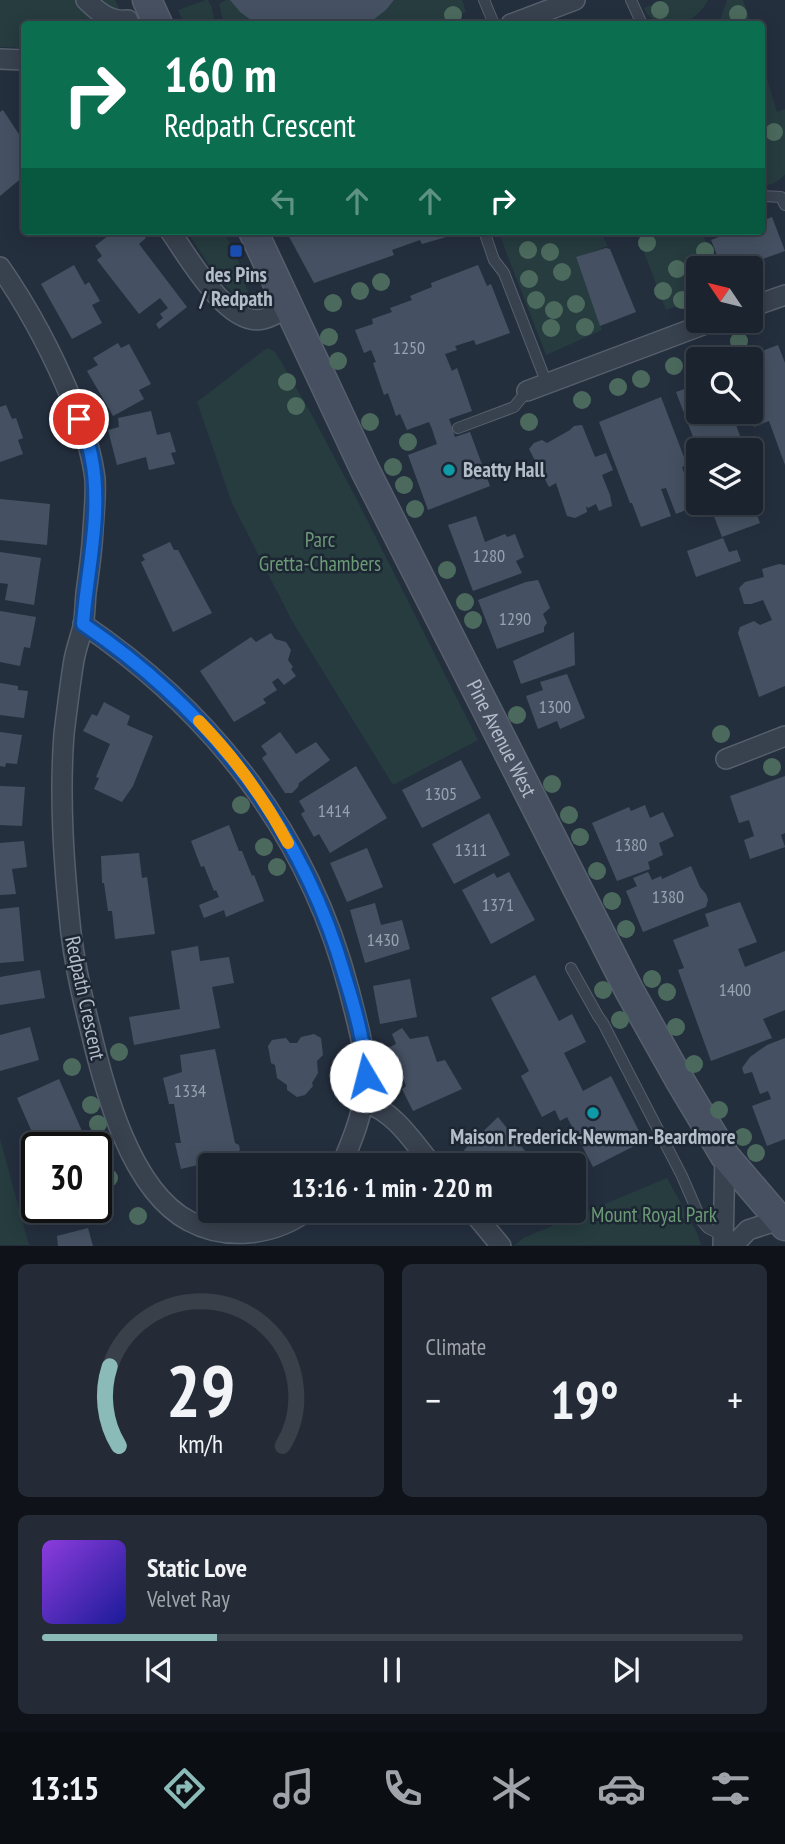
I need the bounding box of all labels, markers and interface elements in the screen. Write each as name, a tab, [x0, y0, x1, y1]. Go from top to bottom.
text: 160 m	[164, 42, 277, 106]
icon: right	[49, 49, 140, 140]
text: Redpath Crescent	[164, 104, 356, 146]
icon: left	[265, 182, 303, 220]
icon: ahead	[338, 182, 376, 220]
icon: ahead	[411, 182, 449, 220]
icon: right	[484, 182, 522, 220]
marker: des Pins / Redpath	[228, 243, 244, 259]
north arrow	[686, 256, 763, 332]
map controls	[686, 256, 763, 515]
place label: des Pins / Redpath	[198, 261, 273, 312]
house number: 1250	[393, 336, 425, 359]
button: search	[686, 347, 763, 424]
pin	[49, 389, 109, 449]
icon: arrive	[60, 400, 98, 438]
button: layers	[686, 438, 763, 515]
place label: Beatty Hall	[463, 456, 546, 483]
marker: Beatty Hall	[441, 462, 457, 478]
park label: Parc Gretta-Chambers	[259, 526, 381, 577]
house number: 1280	[473, 544, 505, 567]
house number: 1290	[499, 607, 531, 630]
street label: Pine Avenue West	[461, 675, 543, 802]
house number: 1300	[539, 695, 571, 718]
house number: 1305	[425, 782, 457, 805]
house number: 1414	[318, 799, 350, 822]
house number: 1380	[615, 833, 647, 856]
house number: 1311	[455, 838, 487, 861]
house number: 1380	[652, 885, 684, 908]
house number: 1371	[482, 893, 514, 916]
house number: 1430	[367, 928, 399, 951]
street label: Redpath Crescent	[59, 934, 112, 1062]
house number: 1400	[719, 978, 751, 1001]
position arrow	[329, 1039, 403, 1113]
house number: 1334	[174, 1079, 206, 1102]
marker: Maison Frederick-Newman-Beardmore	[585, 1105, 601, 1121]
place label: Maison Frederick-Newman-Beardmore	[450, 1123, 736, 1150]
speed limit sign: 30	[21, 1132, 112, 1223]
text: 13:16 · 1 min · 220 m	[292, 1171, 492, 1204]
park label: Mount Royal Park	[591, 1201, 717, 1228]
text: Climate	[426, 1332, 486, 1361]
text: 29	[166, 1343, 236, 1437]
text: 19°	[550, 1366, 619, 1433]
text: −	[426, 1375, 441, 1424]
text: +	[727, 1375, 743, 1424]
text: km/h	[179, 1428, 223, 1460]
text: Static Love	[147, 1551, 247, 1584]
text: Velvet Ray	[147, 1584, 230, 1613]
icon: previous	[140, 1651, 178, 1689]
icon: pause	[373, 1651, 411, 1689]
icon: next	[607, 1651, 645, 1689]
icon: directions	[160, 1764, 209, 1813]
icon: music	[269, 1764, 318, 1813]
icon: phone	[378, 1764, 427, 1813]
icon: climate	[487, 1764, 536, 1813]
icon: car	[597, 1764, 646, 1813]
icon: filters	[706, 1764, 755, 1813]
text: 13:15	[30, 1767, 99, 1809]

